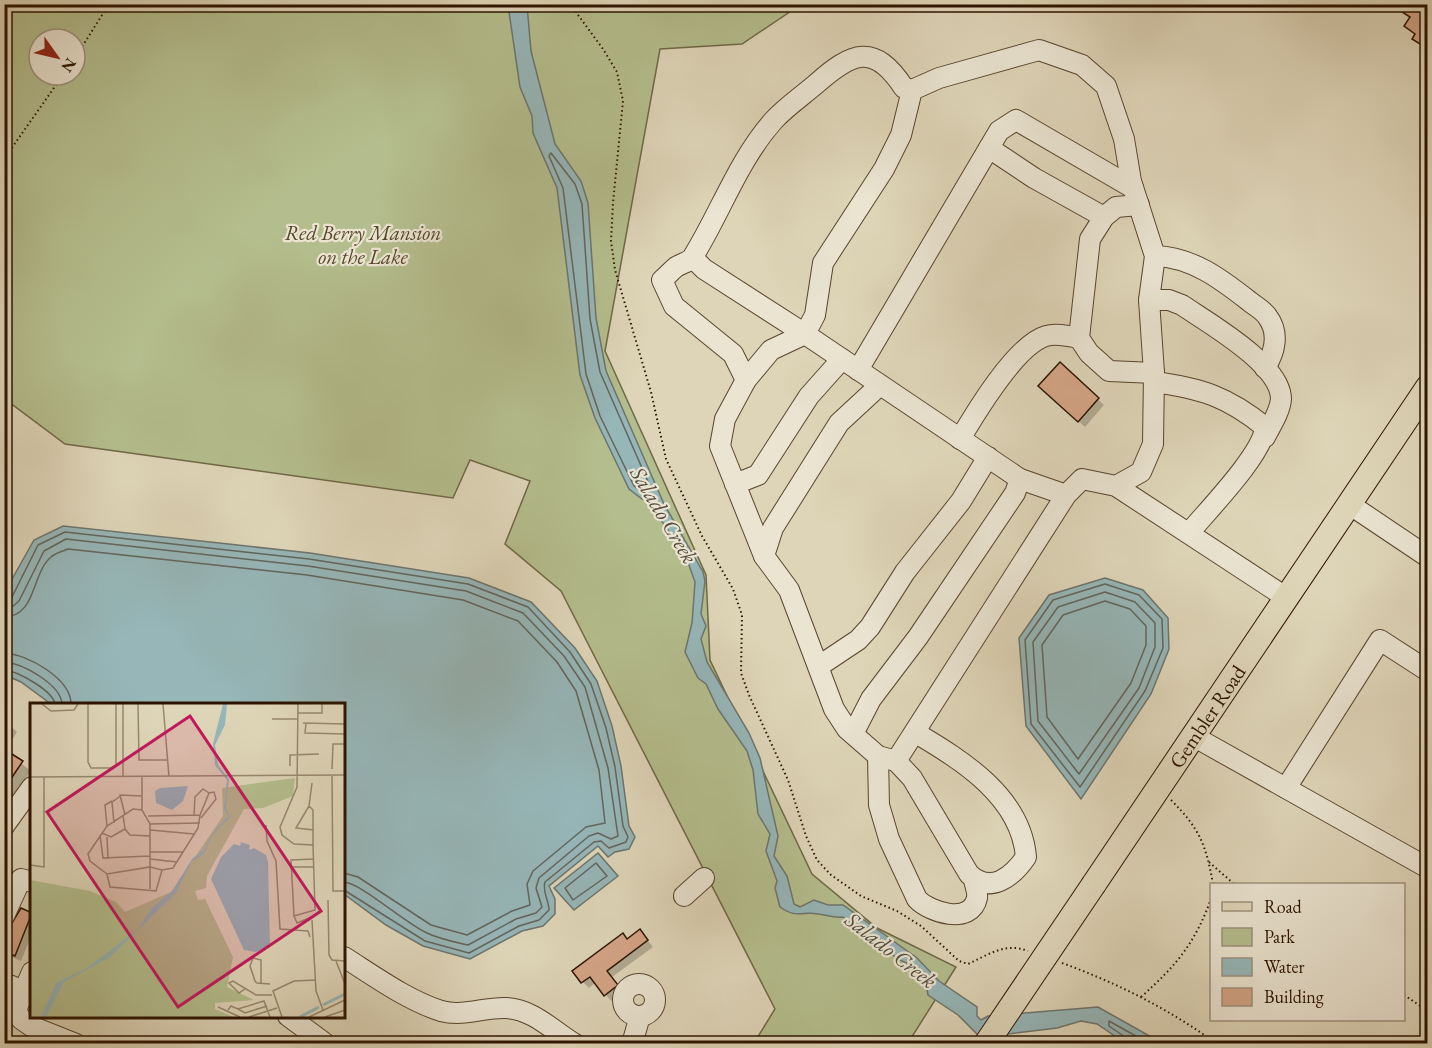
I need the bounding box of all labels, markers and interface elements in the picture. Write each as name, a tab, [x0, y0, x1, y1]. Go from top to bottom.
north arrow	[27, 27, 87, 87]
text: N	[57, 54, 81, 76]
park label: Red Berry Mansion on the Lake	[285, 219, 441, 270]
water label: Salado Creek	[623, 460, 704, 569]
street label: Gembler Road	[1162, 659, 1251, 773]
inset map	[30, 703, 345, 1018]
legend	[1210, 883, 1405, 1021]
text: Road	[1264, 895, 1303, 918]
water label: Salado Creek	[839, 905, 943, 995]
text: Park	[1264, 925, 1295, 948]
text: Water	[1264, 955, 1305, 978]
text: Building	[1264, 985, 1324, 1008]

